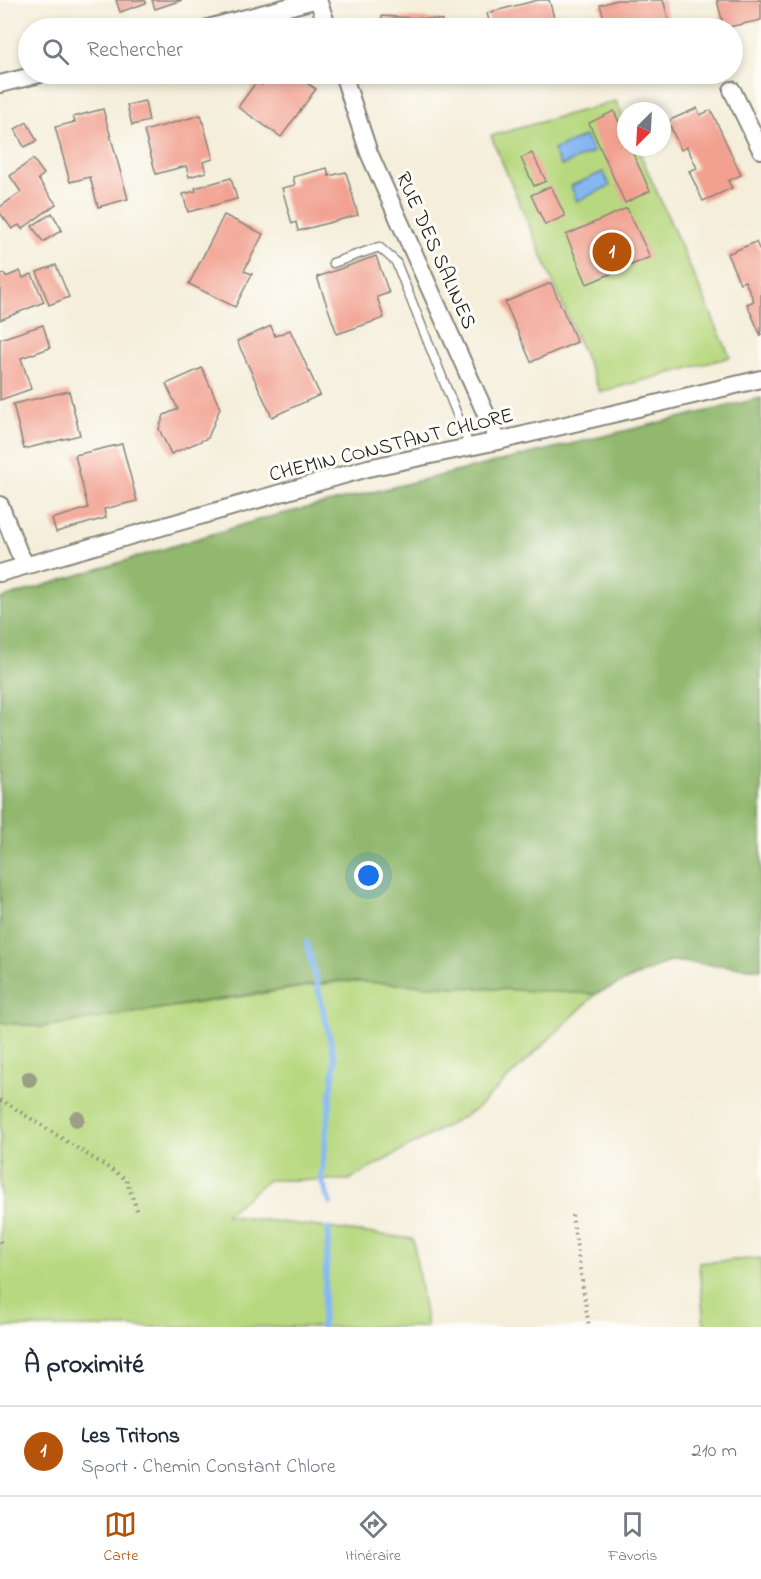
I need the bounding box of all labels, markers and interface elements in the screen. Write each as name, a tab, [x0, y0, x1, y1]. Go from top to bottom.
search box	[18, 18, 743, 84]
icon: search	[39, 35, 72, 68]
text: Rechercher	[87, 35, 183, 67]
north arrow	[617, 102, 671, 156]
street label: RUE DES SALINES	[387, 167, 483, 334]
pin: 1	[592, 230, 632, 274]
street label: CHEMIN CONSTANT CHLORE	[266, 401, 517, 491]
your location	[354, 861, 383, 890]
text: À proximité	[24, 1347, 144, 1385]
text: Les Tritons	[81, 1421, 180, 1453]
text: 1	[40, 1437, 47, 1466]
text: 210 m	[692, 1437, 737, 1466]
text: Sport · Chemin Constant Chlore	[81, 1453, 336, 1482]
tab: Carte	[103, 1508, 138, 1568]
tab: Itinéraire	[345, 1508, 401, 1568]
tab: Favoris	[608, 1508, 658, 1568]

